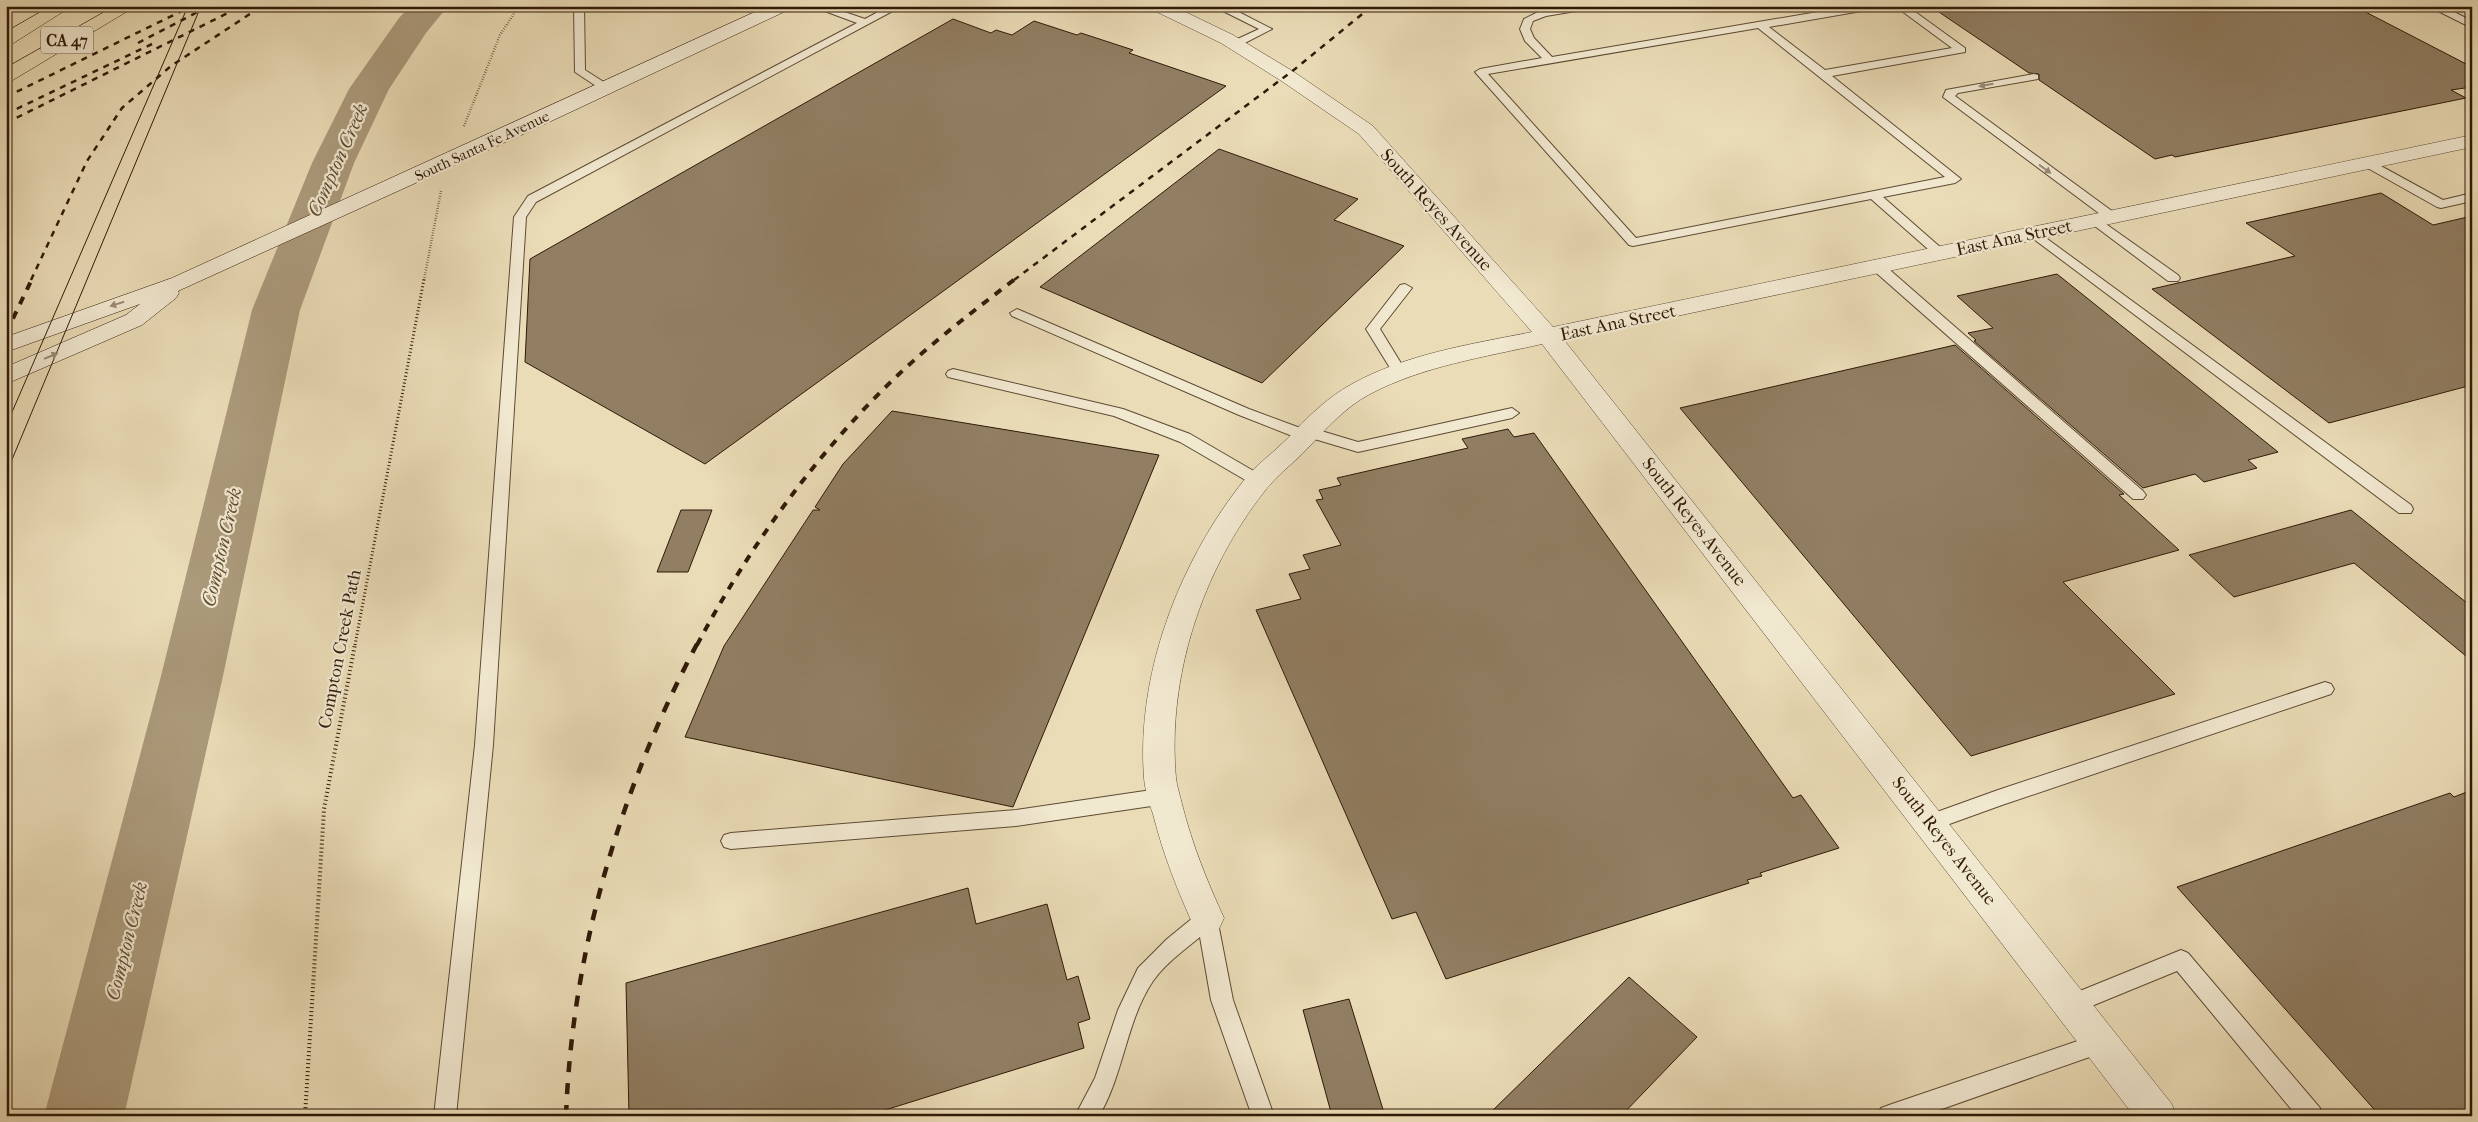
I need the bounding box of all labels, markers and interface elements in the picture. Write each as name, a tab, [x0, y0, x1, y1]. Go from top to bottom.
road number: CA 47	[41, 26, 93, 54]
one-way arrow	[1978, 81, 1994, 89]
water label: Compton Creek	[303, 100, 373, 220]
street label: South Santa Fe Avenue	[412, 107, 553, 185]
street label: South Reyes Avenue	[1376, 145, 1496, 275]
one-way arrow	[2039, 164, 2052, 174]
street label: East Ana Street	[1954, 215, 2074, 261]
one-way arrow	[110, 300, 125, 308]
street label: East Ana Street	[1558, 300, 1678, 346]
one-way arrow	[44, 352, 59, 360]
street label: South Reyes Avenue	[1637, 454, 1751, 590]
water label: Compton Creek	[198, 485, 246, 609]
street label: Compton Creek Path	[314, 568, 366, 730]
street label: South Reyes Avenue	[1887, 773, 2001, 909]
water label: Compton Creek	[102, 879, 152, 1003]

